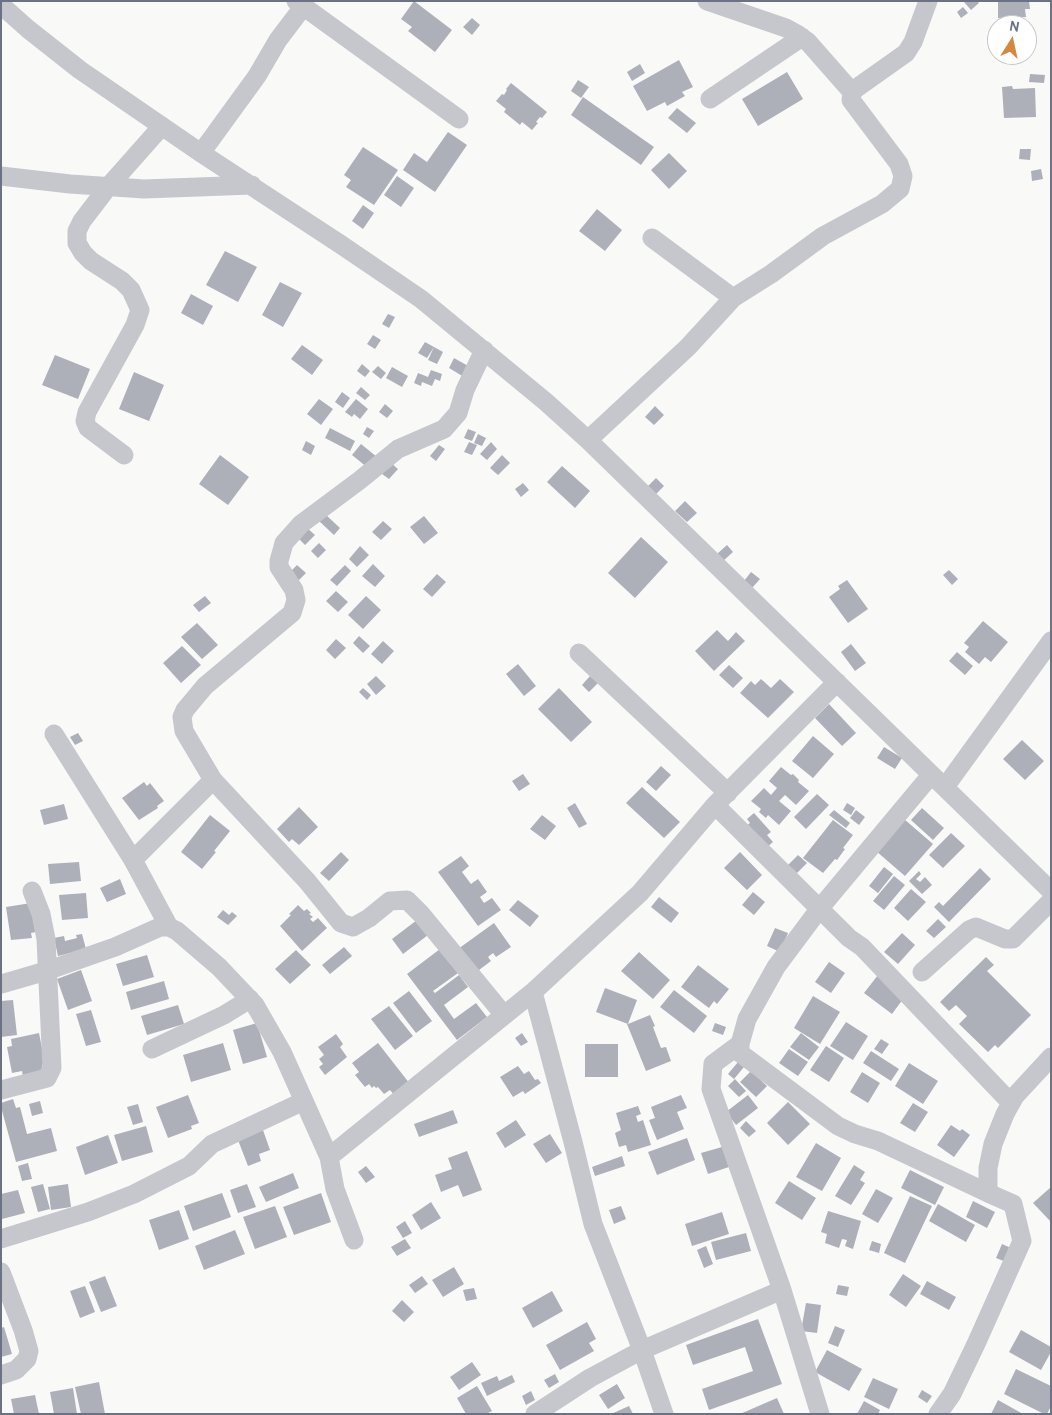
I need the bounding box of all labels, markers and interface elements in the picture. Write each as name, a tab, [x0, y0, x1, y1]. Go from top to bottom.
north arrow	[987, 15, 1037, 65]
text: N	[1008, 16, 1021, 36]

